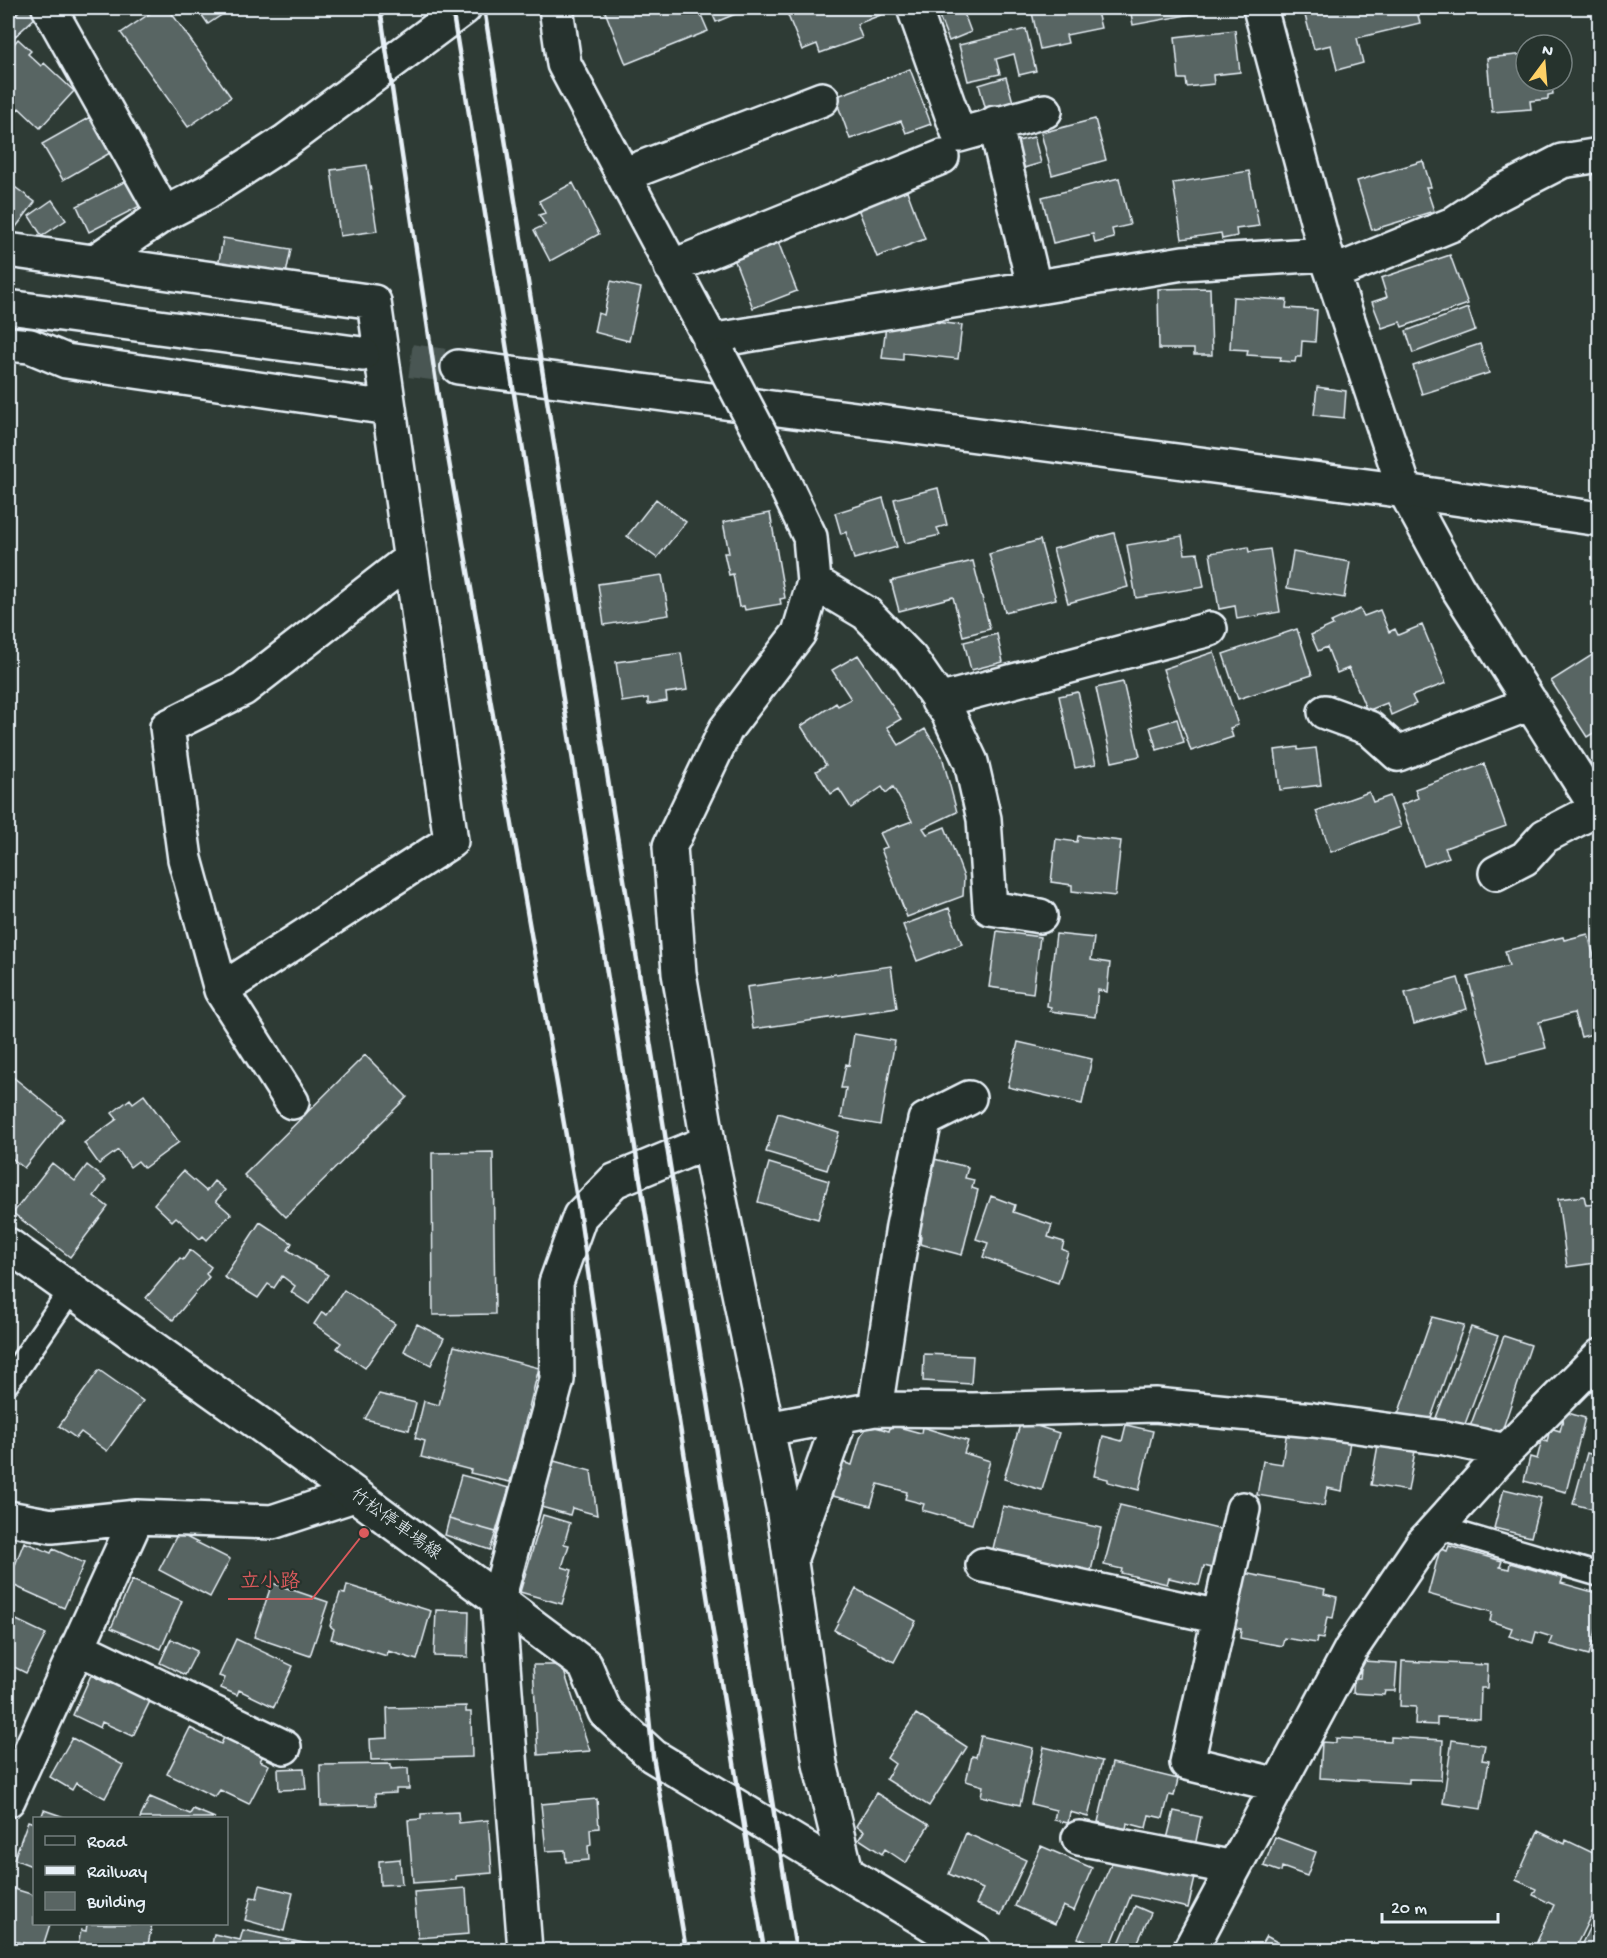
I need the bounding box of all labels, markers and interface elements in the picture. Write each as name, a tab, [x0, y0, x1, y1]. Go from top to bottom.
north arrow	[1514, 33, 1574, 93]
text: N	[1540, 41, 1555, 63]
street label: 竹松停車場線	[345, 1484, 445, 1565]
callout: 立小路	[228, 1561, 312, 1599]
text: 立小路	[240, 1570, 301, 1595]
legend	[33, 1817, 228, 1925]
text: Road	[87, 1833, 128, 1854]
text: Railway	[87, 1863, 147, 1884]
scale bar	[1382, 1886, 1498, 1924]
text: Building	[86, 1893, 146, 1914]
text: 20 m	[1391, 1899, 1427, 1920]

